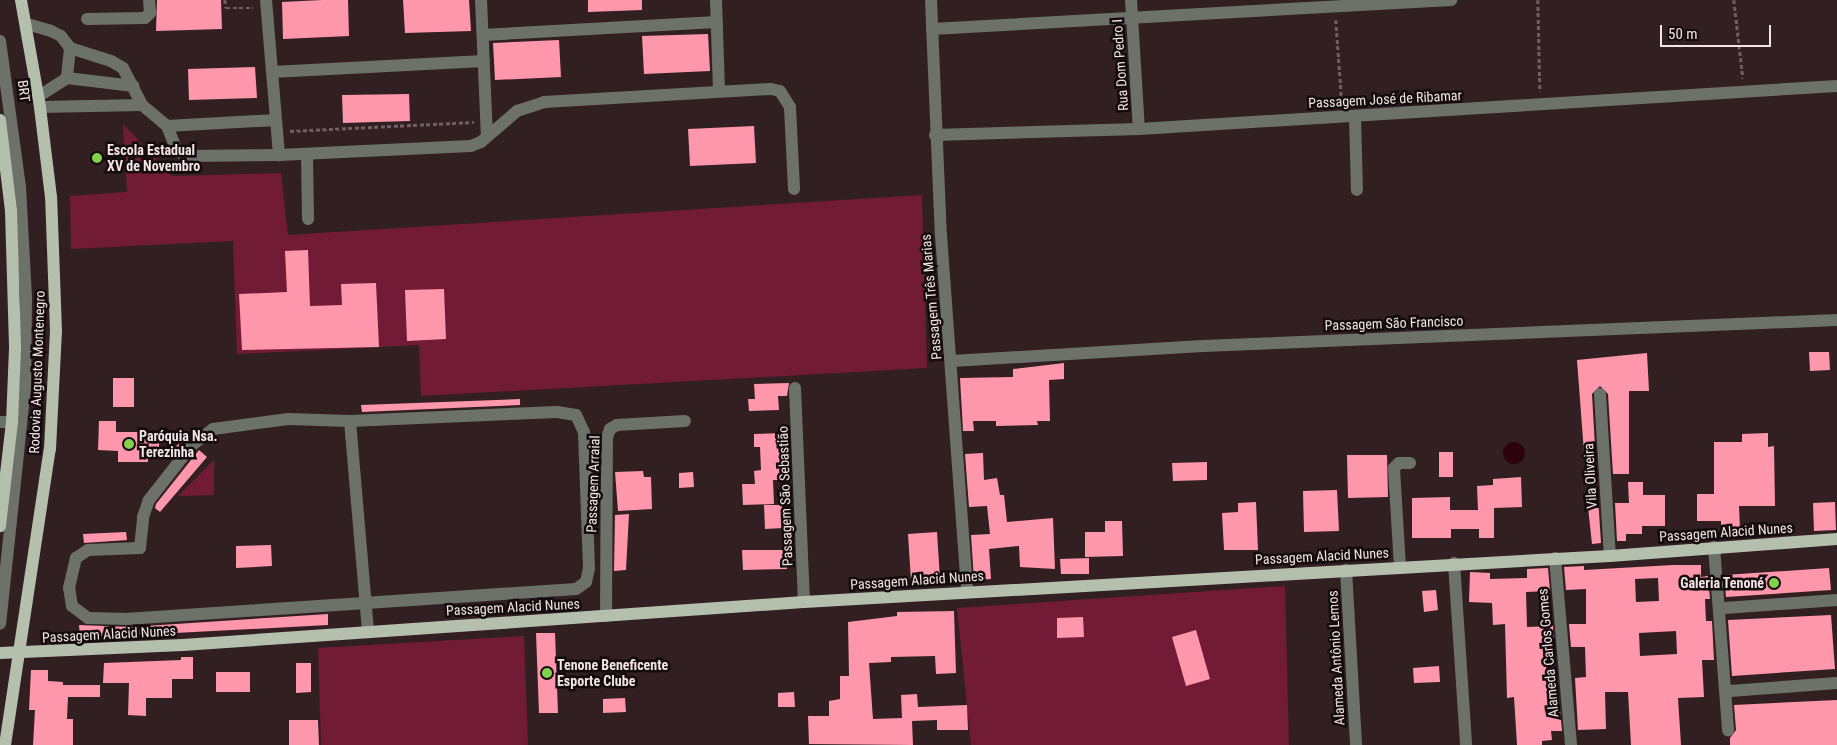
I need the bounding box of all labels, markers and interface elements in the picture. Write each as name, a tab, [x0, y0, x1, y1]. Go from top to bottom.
scale bar	[1662, 15, 1773, 47]
street label: Rua Dom Pedro I	[1108, 19, 1132, 111]
text: 50 m	[1668, 25, 1698, 43]
street label: BRT	[14, 79, 34, 103]
street label: Passagem José de Ribamar	[1308, 87, 1462, 111]
place label: Escola Estadual XV de Novembro	[107, 142, 200, 174]
marker: Escola Estadual XV de Novembro	[91, 152, 103, 164]
street label: Passagem Três Marias	[917, 234, 945, 360]
street label: Rodovia Augusto Montenegro	[26, 290, 48, 454]
street label: Passagem São Francisco	[1324, 312, 1464, 334]
street label: Passagem São Sebastião	[774, 426, 796, 566]
place label: Paróquia Nsa. Terezinha	[139, 428, 218, 461]
street label: Passagem Arraial	[583, 435, 603, 533]
marker: Paróquia Nsa. Terezinha	[123, 438, 135, 450]
street label: Vila Oliveira	[1580, 443, 1600, 509]
street label: Passagem Alacid Nunes	[1659, 519, 1793, 545]
street label: Passagem Alacid Nunes	[1255, 544, 1389, 568]
street label: Passagem Alacid Nunes	[850, 567, 984, 593]
place label: Galeria Tenoné	[1680, 575, 1764, 591]
marker: Galeria Tenoné	[1768, 577, 1780, 589]
street label: Alameda Carlos Gomes	[1534, 588, 1562, 718]
street label: Alameda Antônio Lemos	[1324, 590, 1348, 726]
street label: Passagem Alacid Nunes	[446, 595, 580, 619]
street label: Passagem Alacid Nunes	[42, 622, 176, 646]
place label: Tenone Beneficente Esporte Clube	[557, 657, 668, 690]
marker: Tenone Beneficente Esporte Clube	[541, 667, 553, 679]

